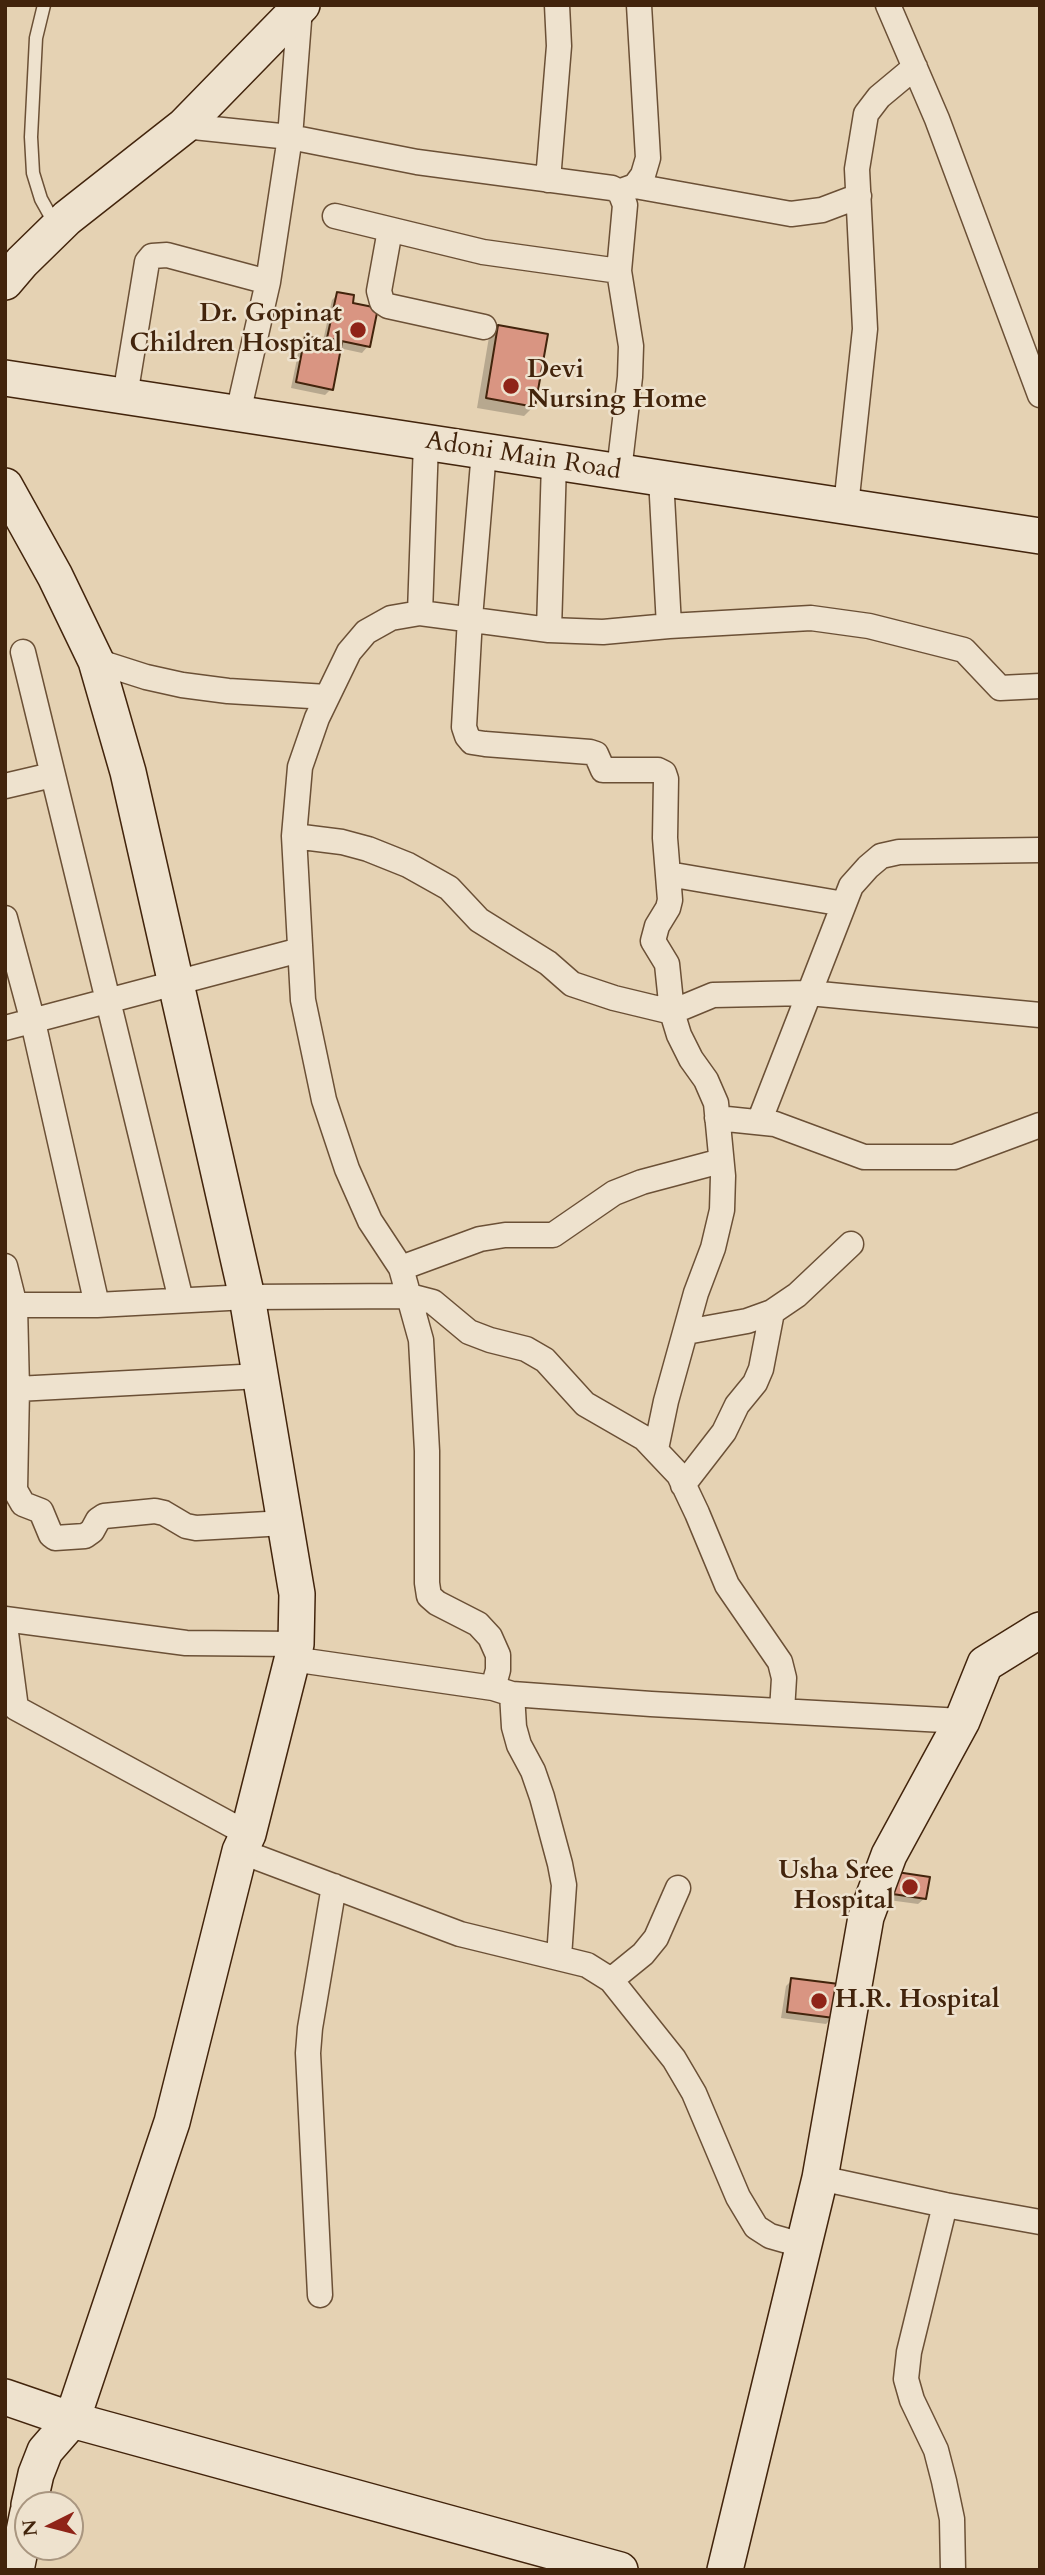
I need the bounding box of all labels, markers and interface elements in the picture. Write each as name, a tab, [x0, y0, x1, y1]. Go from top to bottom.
place label: Dr. Gopinat Children Hospital	[130, 299, 342, 360]
marker: Dr. Gopinat Children Hospital	[348, 320, 368, 340]
place label: Devi Nursing Home	[527, 355, 707, 416]
marker: Devi Nursing Home	[501, 376, 521, 396]
street label: Adoni Main Road	[423, 426, 623, 488]
place label: Usha Sree Hospital	[779, 1856, 894, 1918]
marker: Usha Sree Hospital	[900, 1877, 920, 1897]
place label: H.R. Hospital	[835, 1985, 1000, 2017]
marker: H.R. Hospital	[809, 1991, 829, 2011]
north arrow	[14, 2491, 84, 2561]
text: N	[16, 2518, 44, 2538]

